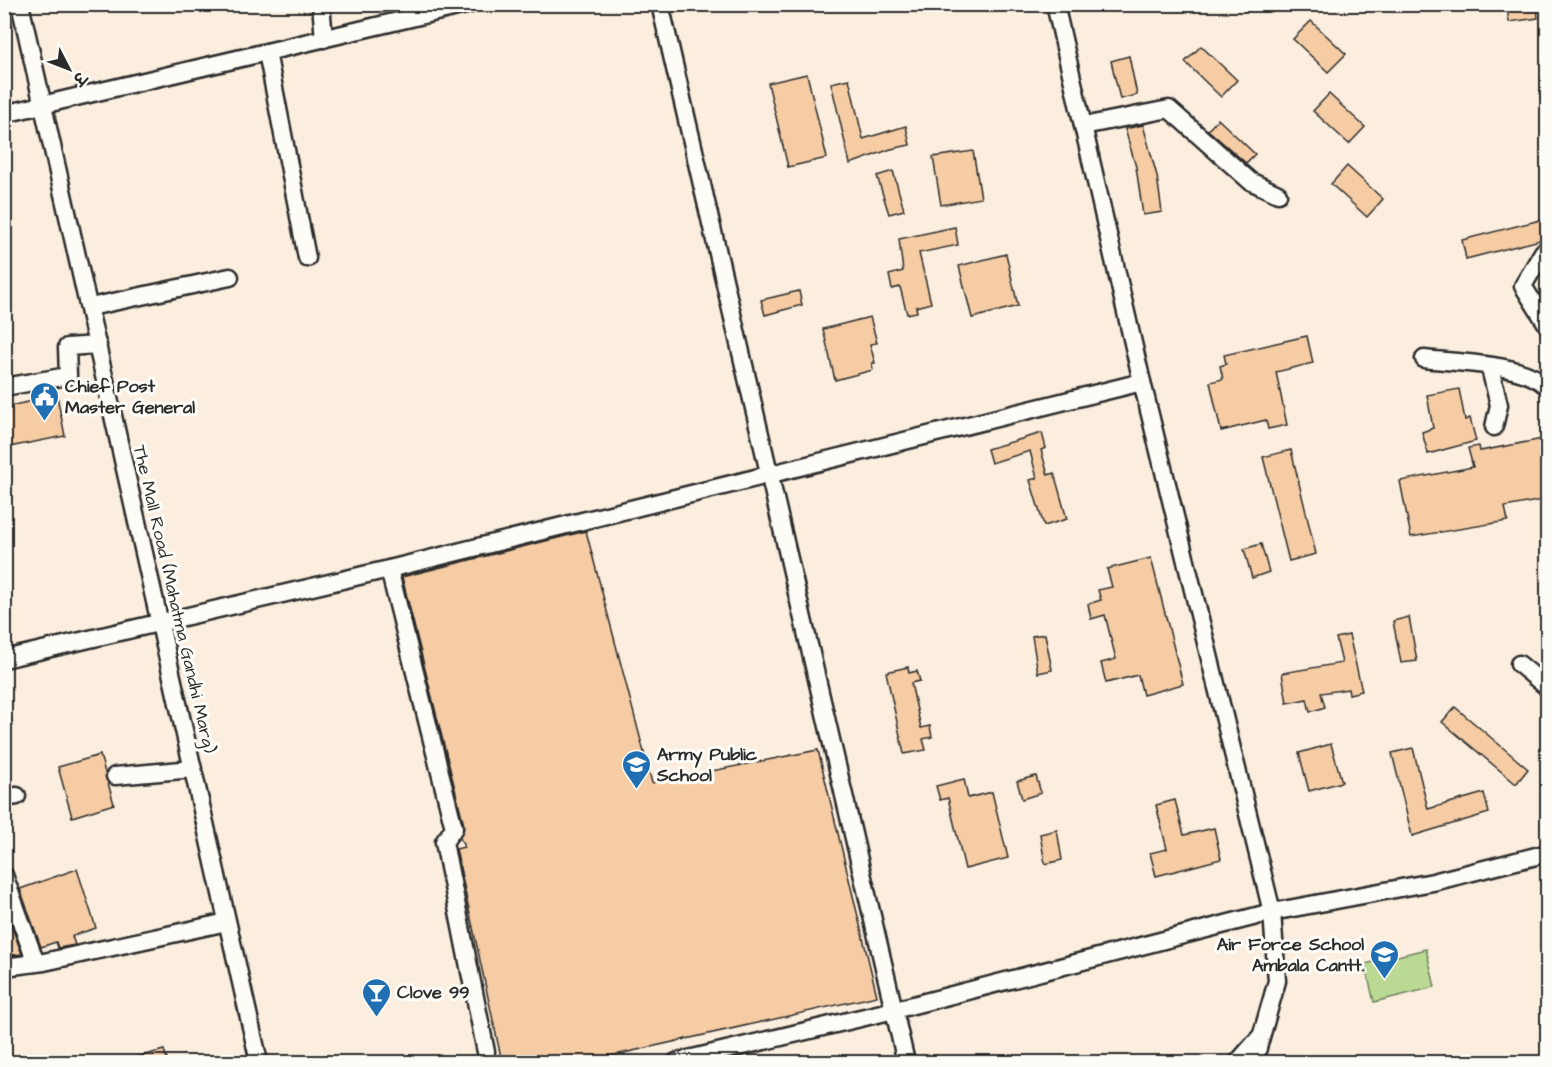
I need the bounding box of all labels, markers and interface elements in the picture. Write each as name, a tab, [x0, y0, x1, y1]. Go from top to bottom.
north arrow	[39, 39, 99, 99]
text: उ	[67, 66, 92, 91]
place label: Chief Post Master General	[65, 374, 195, 420]
public building icon: Chief Post Master General	[28, 380, 60, 422]
street label: The Mall Road (Mahatma Gandhi Marg)	[126, 442, 222, 756]
place label: Army Public School	[656, 742, 758, 788]
school or university icon: Army Public School	[620, 748, 652, 790]
place label: Air Force School Ambala Cantt.	[1217, 932, 1364, 978]
school or university icon: Air Force School Ambala Cantt.	[1369, 938, 1401, 980]
bar icon: Clove 99	[360, 976, 392, 1018]
place label: Clove 99	[397, 980, 469, 1005]

